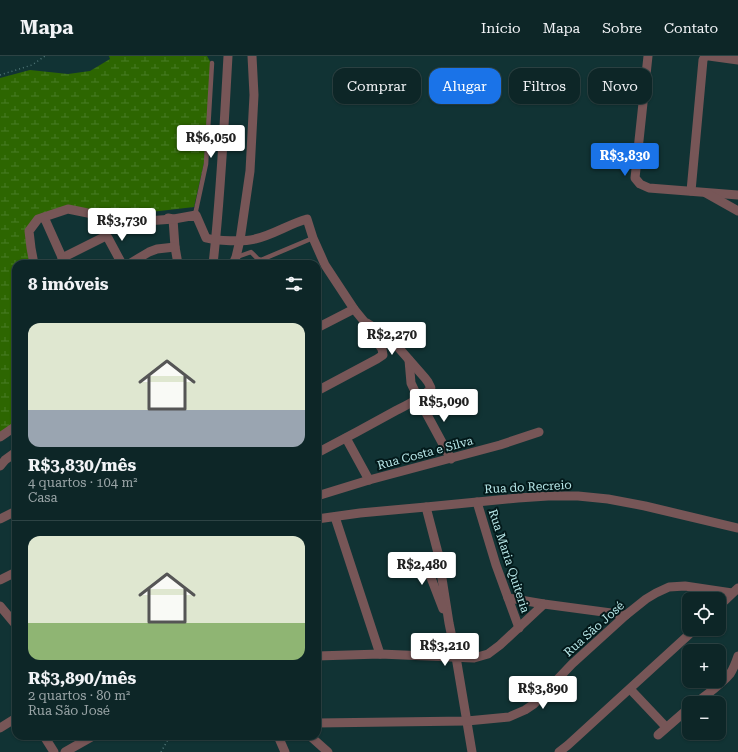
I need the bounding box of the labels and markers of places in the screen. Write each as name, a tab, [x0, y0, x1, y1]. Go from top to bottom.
pin: R$6,050	[174, 125, 248, 159]
pin: R$3,830	[588, 143, 662, 177]
pin: R$3,730	[85, 208, 159, 242]
pin: R$2,270	[355, 322, 429, 356]
pin: R$5,090	[407, 389, 481, 423]
pin: R$2,480	[385, 552, 459, 586]
pin: R$3,210	[408, 633, 482, 667]
pin: R$3,890	[506, 676, 580, 710]

